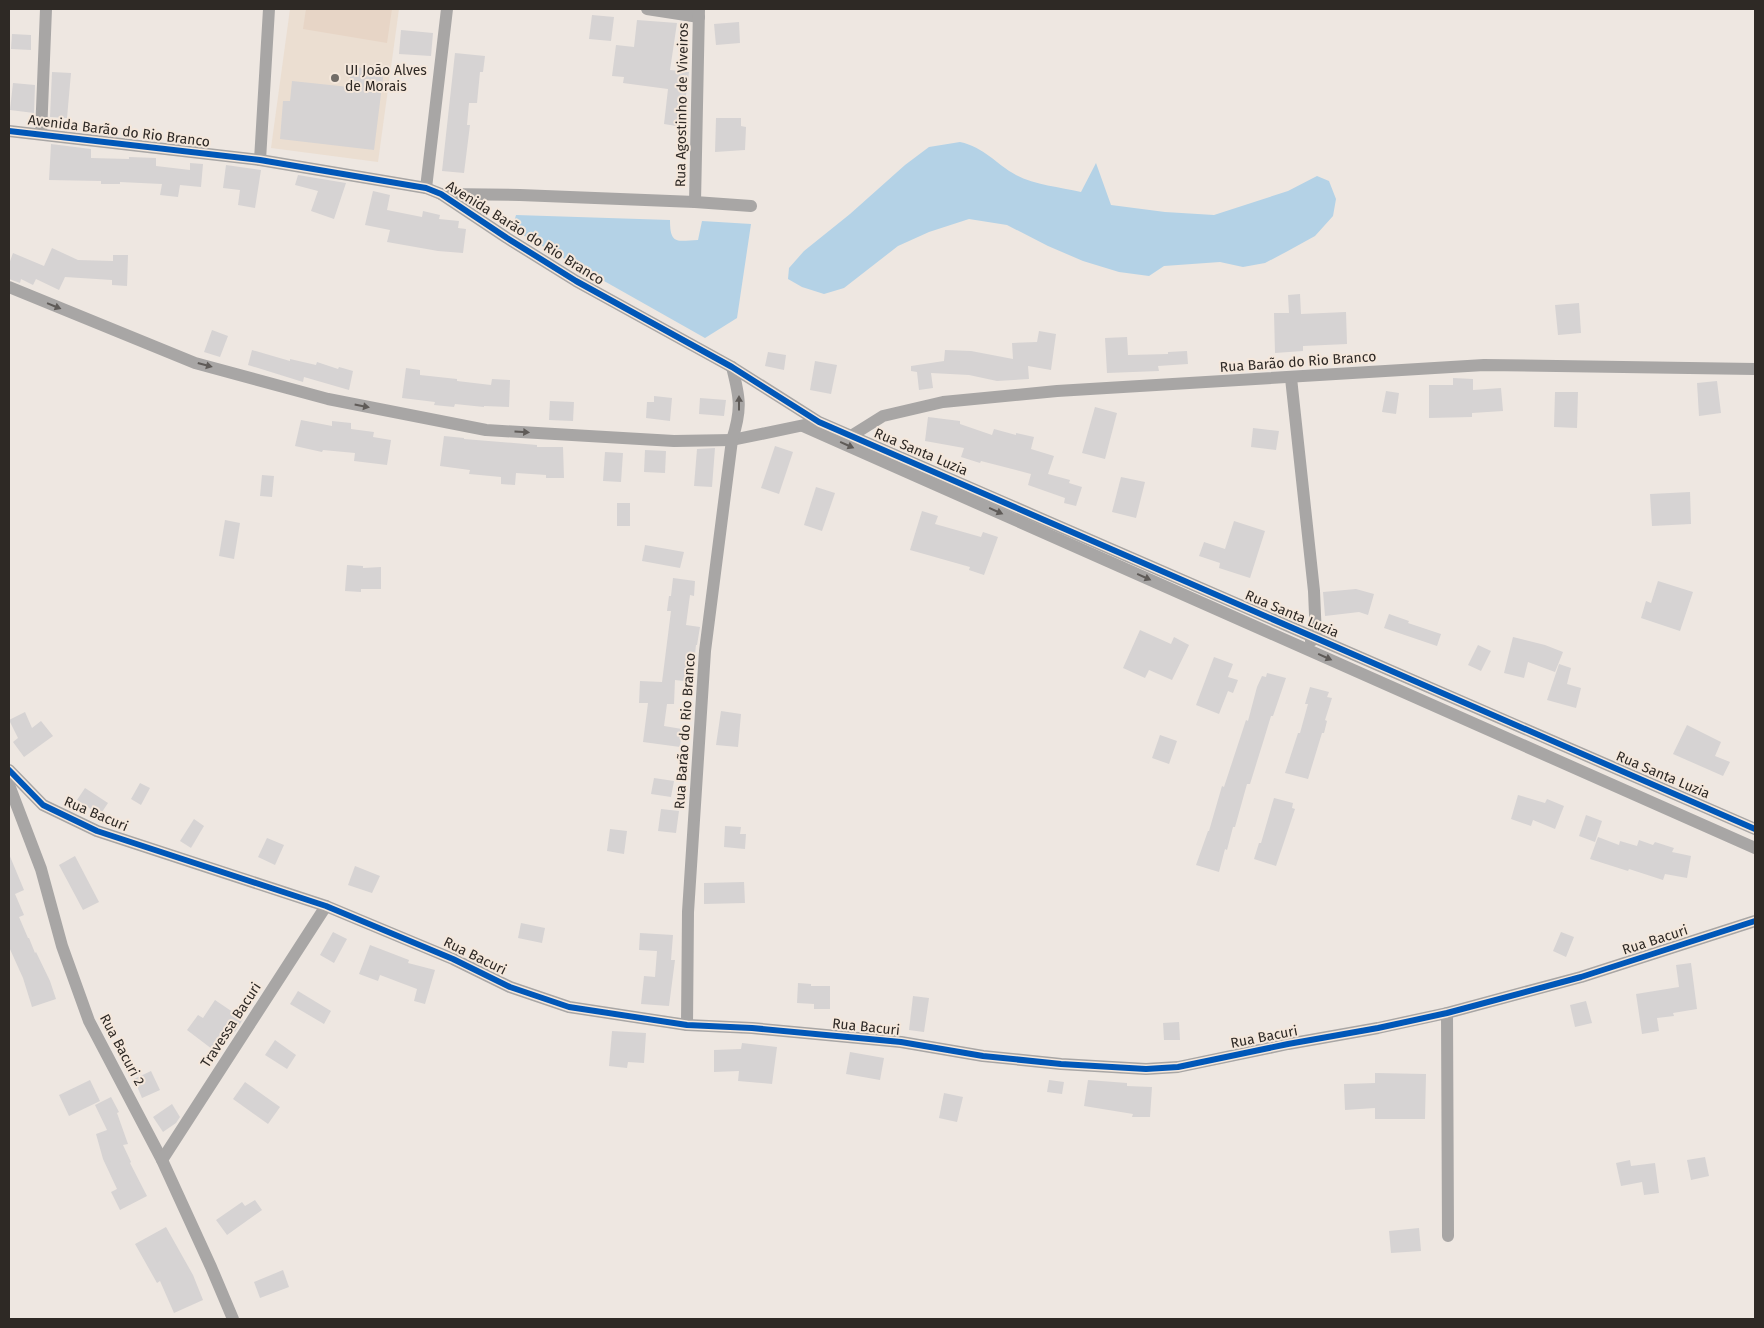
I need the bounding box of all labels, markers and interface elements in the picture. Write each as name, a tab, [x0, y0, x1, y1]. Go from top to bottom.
street label: Rua Agostinho de Viveiros	[672, 22, 692, 187]
place label: UI João Alves de Morais	[345, 62, 427, 95]
marker: UI João Alves de Morais	[329, 72, 341, 84]
street label: Avenida Barão do Rio Branco	[27, 111, 211, 151]
street label: Avenida Barão do Rio Branco	[443, 177, 607, 289]
one-way arrow	[47, 302, 62, 310]
street label: Rua Barão do Rio Branco	[1219, 348, 1377, 376]
one-way arrow	[197, 362, 212, 370]
one-way arrow	[735, 395, 743, 411]
one-way arrow	[355, 402, 371, 410]
street label: Rua Santa Luzia	[872, 425, 970, 479]
one-way arrow	[515, 428, 531, 436]
one-way arrow	[840, 442, 854, 450]
one-way arrow	[989, 508, 1003, 516]
one-way arrow	[1137, 574, 1151, 582]
street label: Rua Santa Luzia	[1243, 587, 1341, 641]
street label: Rua Barão do Rio Branco	[671, 652, 699, 810]
one-way arrow	[1318, 654, 1332, 662]
street label: Rua Santa Luzia	[1614, 748, 1712, 802]
street label: Rua Bacuri	[61, 793, 131, 835]
street label: Rua Bacuri	[1620, 921, 1690, 959]
street label: Rua Bacuri	[441, 933, 509, 979]
street label: Travessa Bacuri	[197, 979, 265, 1071]
street label: Rua Bacuri 2	[96, 1011, 148, 1089]
street label: Rua Bacuri	[831, 1015, 901, 1039]
street label: Rua Bacuri	[1229, 1022, 1299, 1052]

